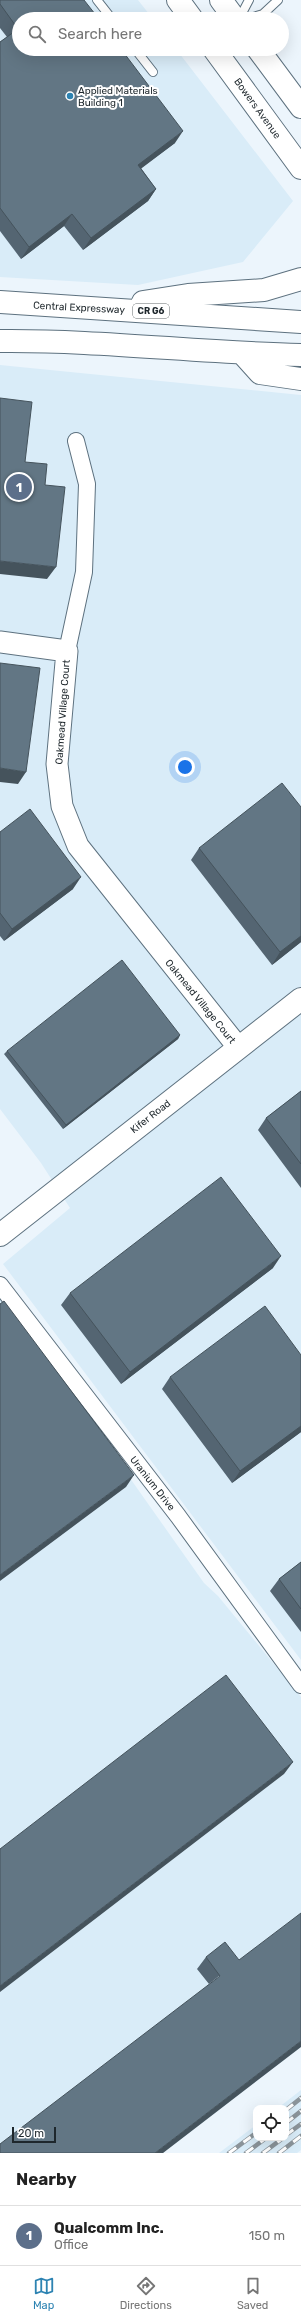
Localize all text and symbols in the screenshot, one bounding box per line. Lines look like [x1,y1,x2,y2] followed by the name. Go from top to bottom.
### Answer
[12,12,289,56] search box
[26,23,48,45] icon: search
[58,25,142,43] text: Search here
[231,76,283,142] street label: Bowers Avenue
[78,85,158,109] place label: Applied Materials Building 1
[65,91,75,101] marker: Applied Materials Building 1
[33,300,126,316] street label: Central Expressway
[133,304,169,318] road number: CR G6
[6,472,32,502] pin: 1
[53,659,73,765] street label: Oakmead Village Court
[175,757,195,777] your location
[163,957,238,1046] street label: Oakmead Village Court
[128,1097,173,1136] street label: Kifer Road
[127,1454,178,1514] street label: Uranium Drive
[253,2105,289,2141] map controls
[253,2105,289,2141] button: locate
[12,2125,56,2144] scale bar
[18,2127,44,2140] text: 20 m
[16,2169,77,2189] text: Nearby
[54,2219,164,2237] text: Qualcomm Inc.
[26,2228,32,2243] text: 1
[249,2228,285,2243] text: 150 m
[54,2237,88,2252] text: Office
[33,2275,55,2312] tab: Map
[120,2275,172,2312] tab: Directions
[237,2275,268,2312] tab: Saved

